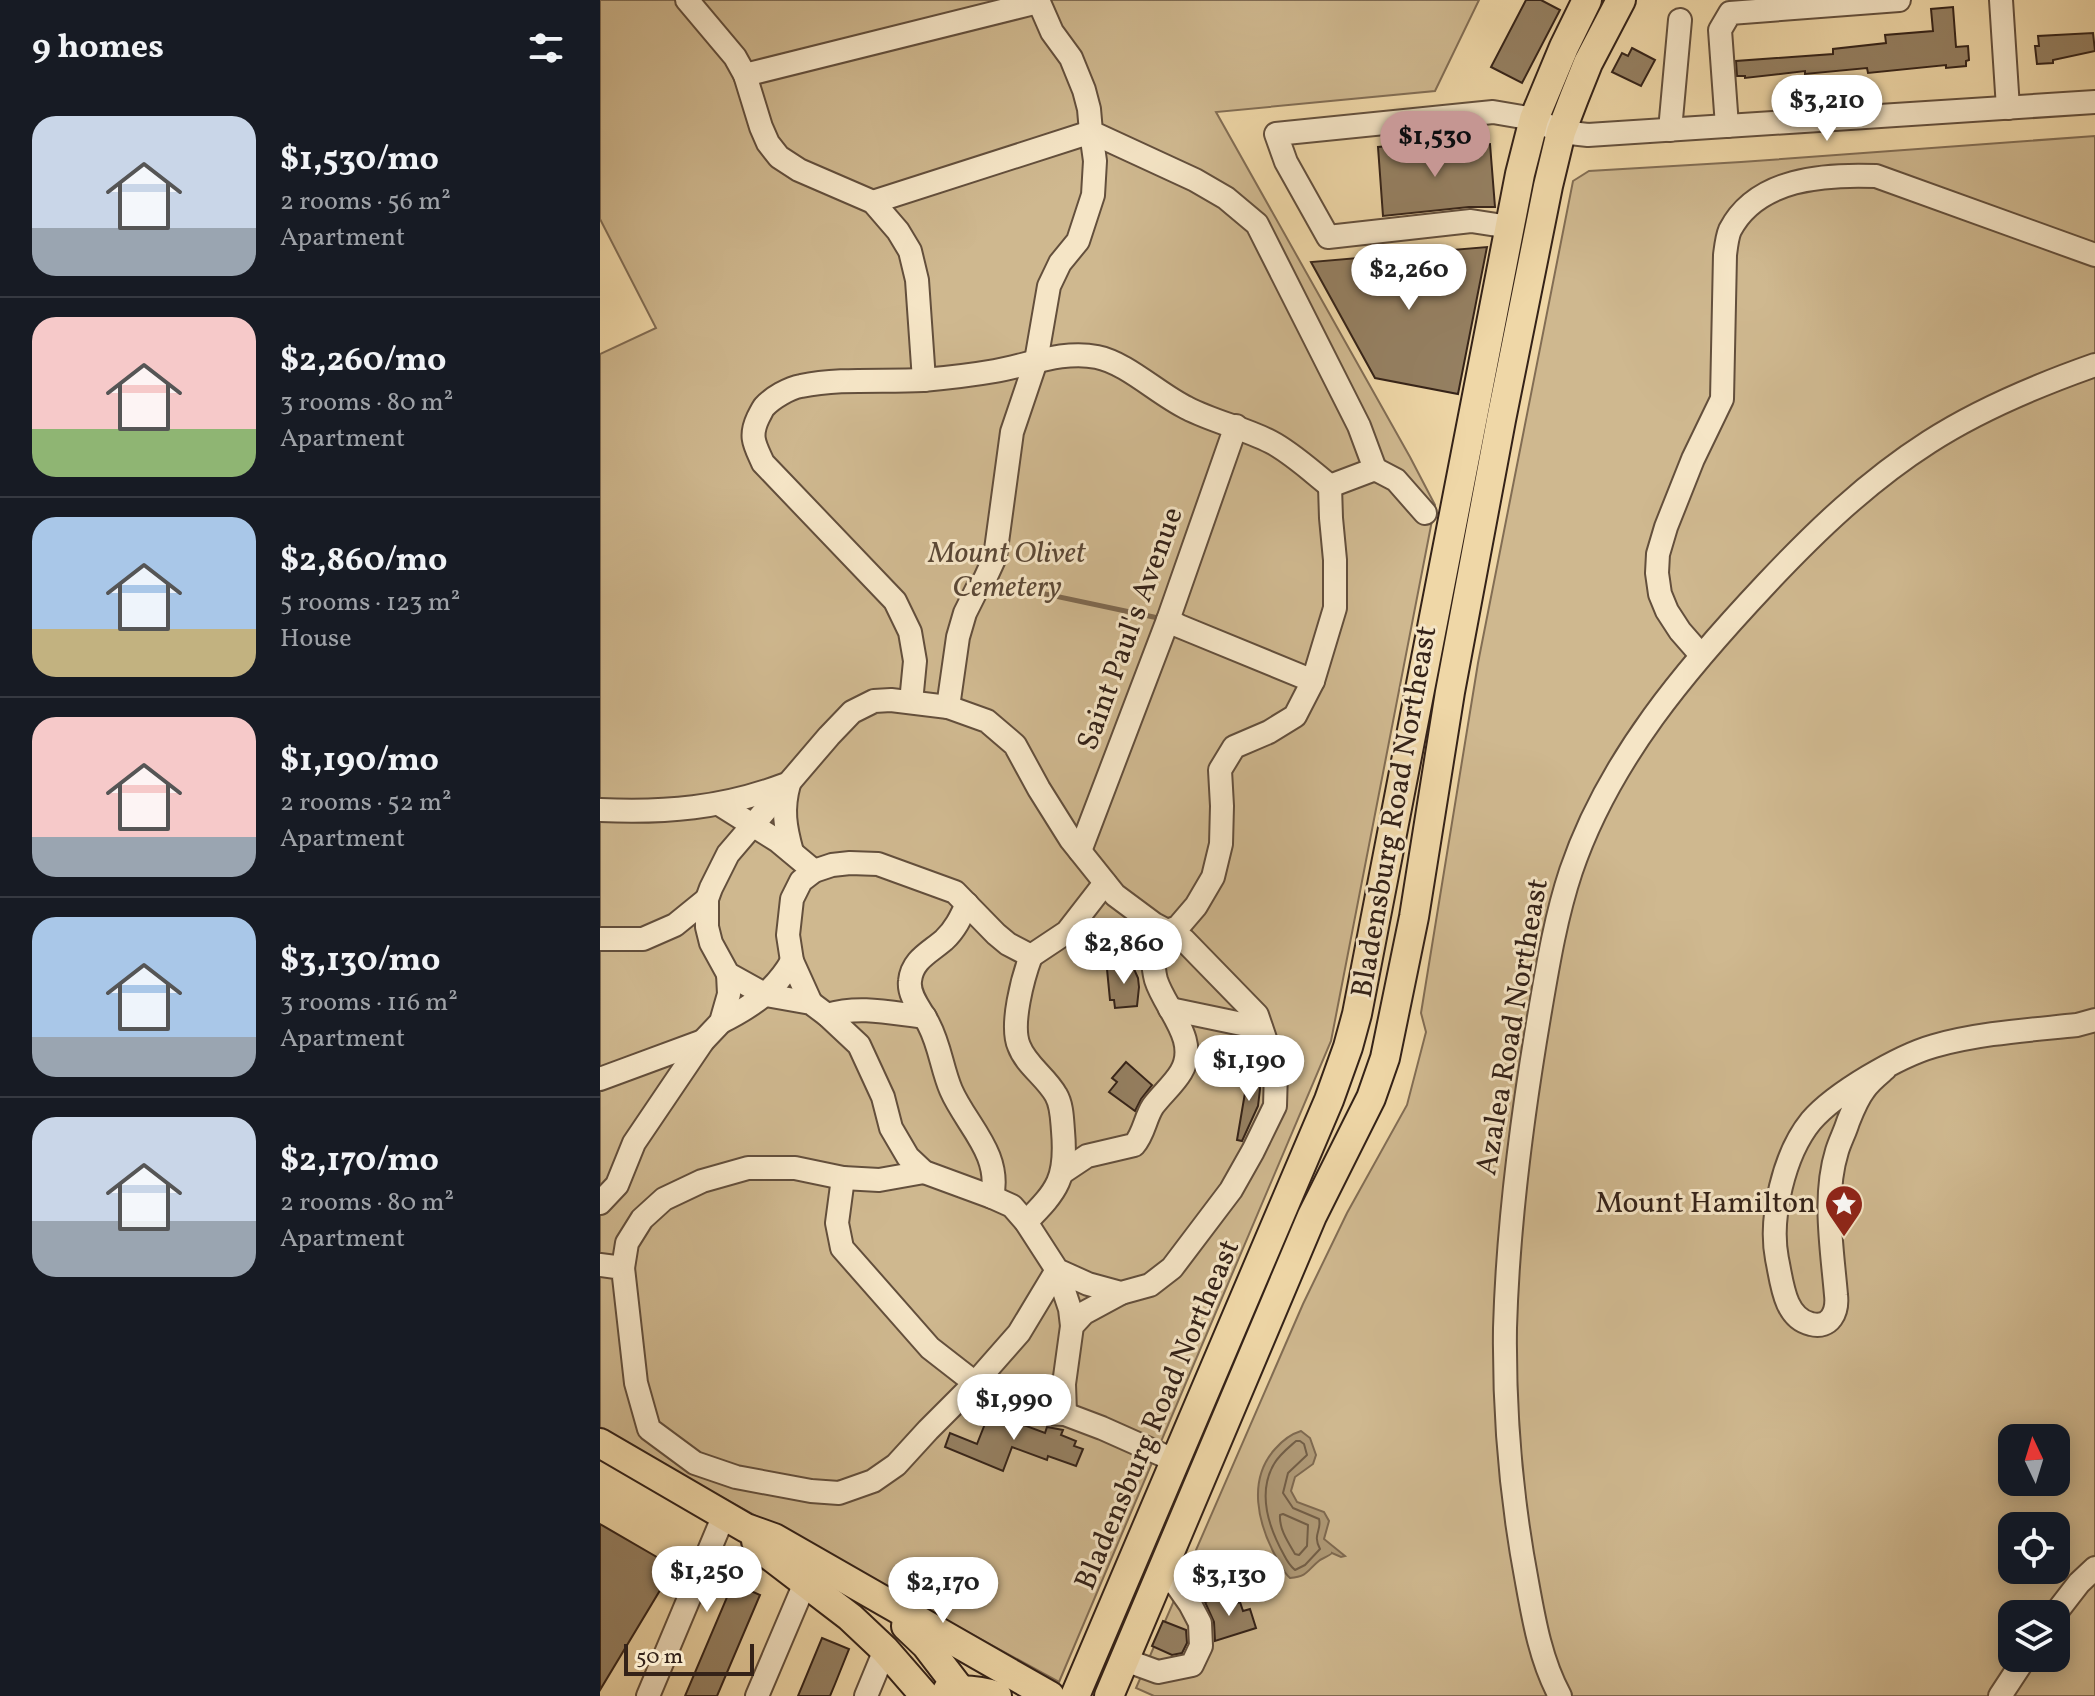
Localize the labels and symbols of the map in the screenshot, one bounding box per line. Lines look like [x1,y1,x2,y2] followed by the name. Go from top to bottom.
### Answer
[1762,75,1892,143] pin: $3,210
[1370,111,1500,179] pin: $1,530
[1344,244,1474,312] pin: $2,260
[1067,501,1195,757] street label: Saint Paul's Avenue
[928,533,1087,609] park label: Mount Olivet Cemetery
[1342,623,1448,1001] street label: Bladensburg Road Northeast
[1466,875,1560,1179] street label: Azalea Road Northeast
[1059,918,1189,986] pin: $2,860
[1184,1035,1314,1103] pin: $1,190
[1595,1183,1816,1225] place label: Mount Hamilton
[1823,1183,1865,1238] place icon: Mount Hamilton
[1065,1233,1251,1597] street label: Bladensburg Road Northeast
[949,1374,1079,1442] pin: $1,990
[1998,1424,2070,1496] north arrow
[642,1546,772,1614] pin: $1,250
[1164,1550,1294,1618] pin: $3,130
[878,1557,1008,1625] pin: $2,170
[624,1640,754,1676] scale bar

